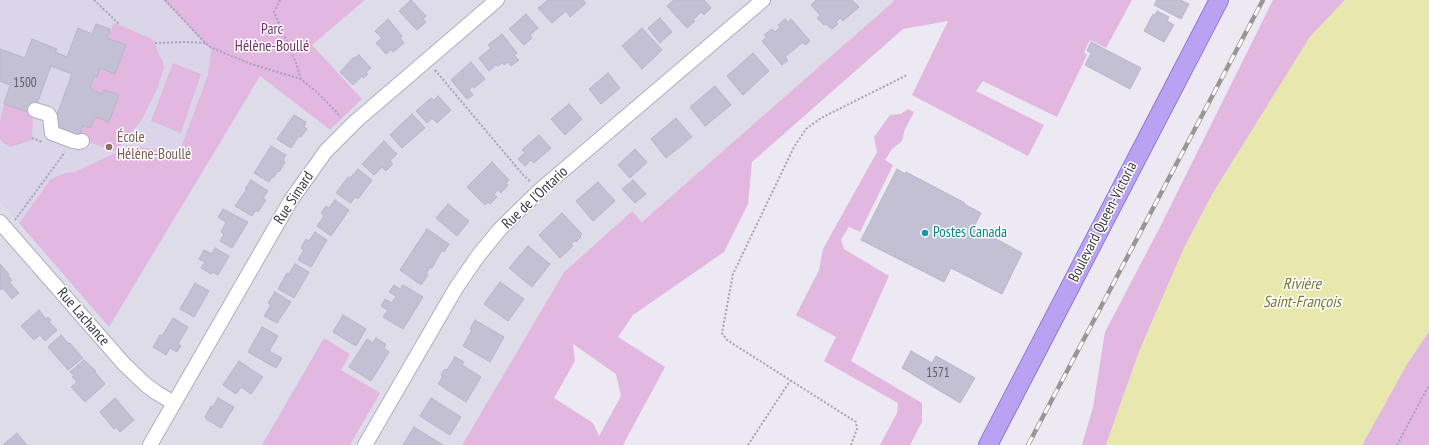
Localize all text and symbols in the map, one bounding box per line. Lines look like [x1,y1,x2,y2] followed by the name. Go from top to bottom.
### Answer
[235,21,309,56] park label: Parc Hélène-Boullé
[13,75,37,91] house number: 1500
[117,129,191,164] place label: École Hélène-Boullé
[104,142,114,152] marker: École Hélène-Boullé
[1065,159,1141,285] street label: Boulevard Queen-Victoria
[498,163,572,233] street label: Rue de l'Ontario
[270,168,318,228] street label: Rue Simard
[933,224,1007,242] place label: Postes Canada
[920,228,930,238] marker: Postes Canada
[1263,274,1341,312] water label: Rivière Saint-François
[53,284,113,350] street label: Rue Lachance
[926,365,950,381] house number: 1571

